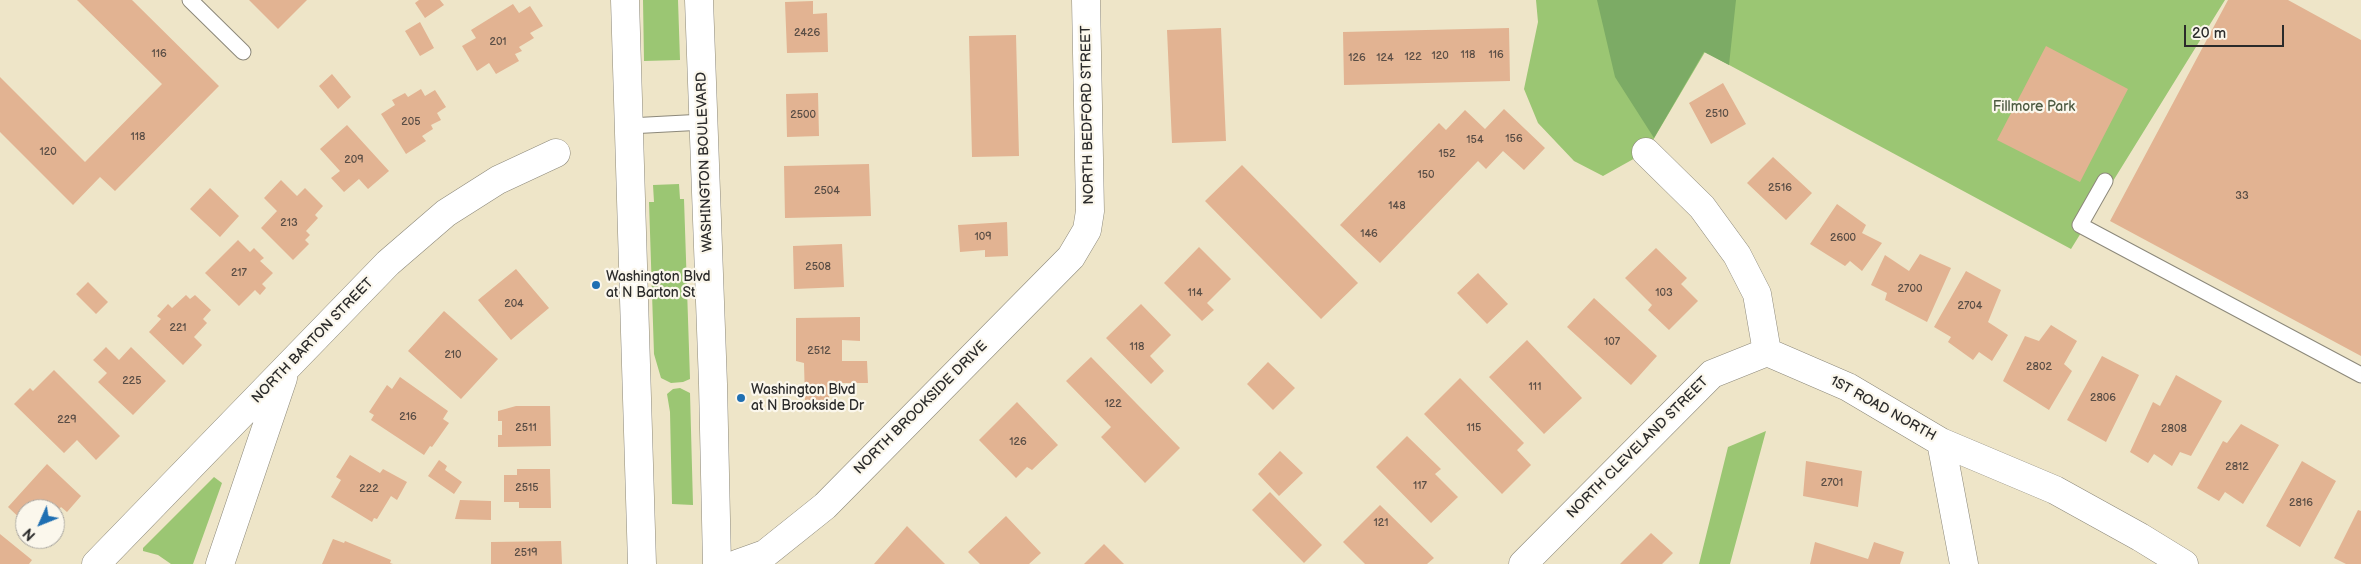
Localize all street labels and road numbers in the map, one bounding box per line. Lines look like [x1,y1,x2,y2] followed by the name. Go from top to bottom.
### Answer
[1078,25,1098,205] street label: NORTH BEDFORD STREET
[693,72,717,252] street label: WASHINGTON BOULEVARD
[249,275,377,407] street label: NORTH BARTON STREET
[851,338,991,478] street label: NORTH BROOKSIDE DRIVE
[1827,373,1939,445] street label: 1ST ROAD NORTH
[1564,374,1712,522] street label: NORTH CLEVELAND STREET

